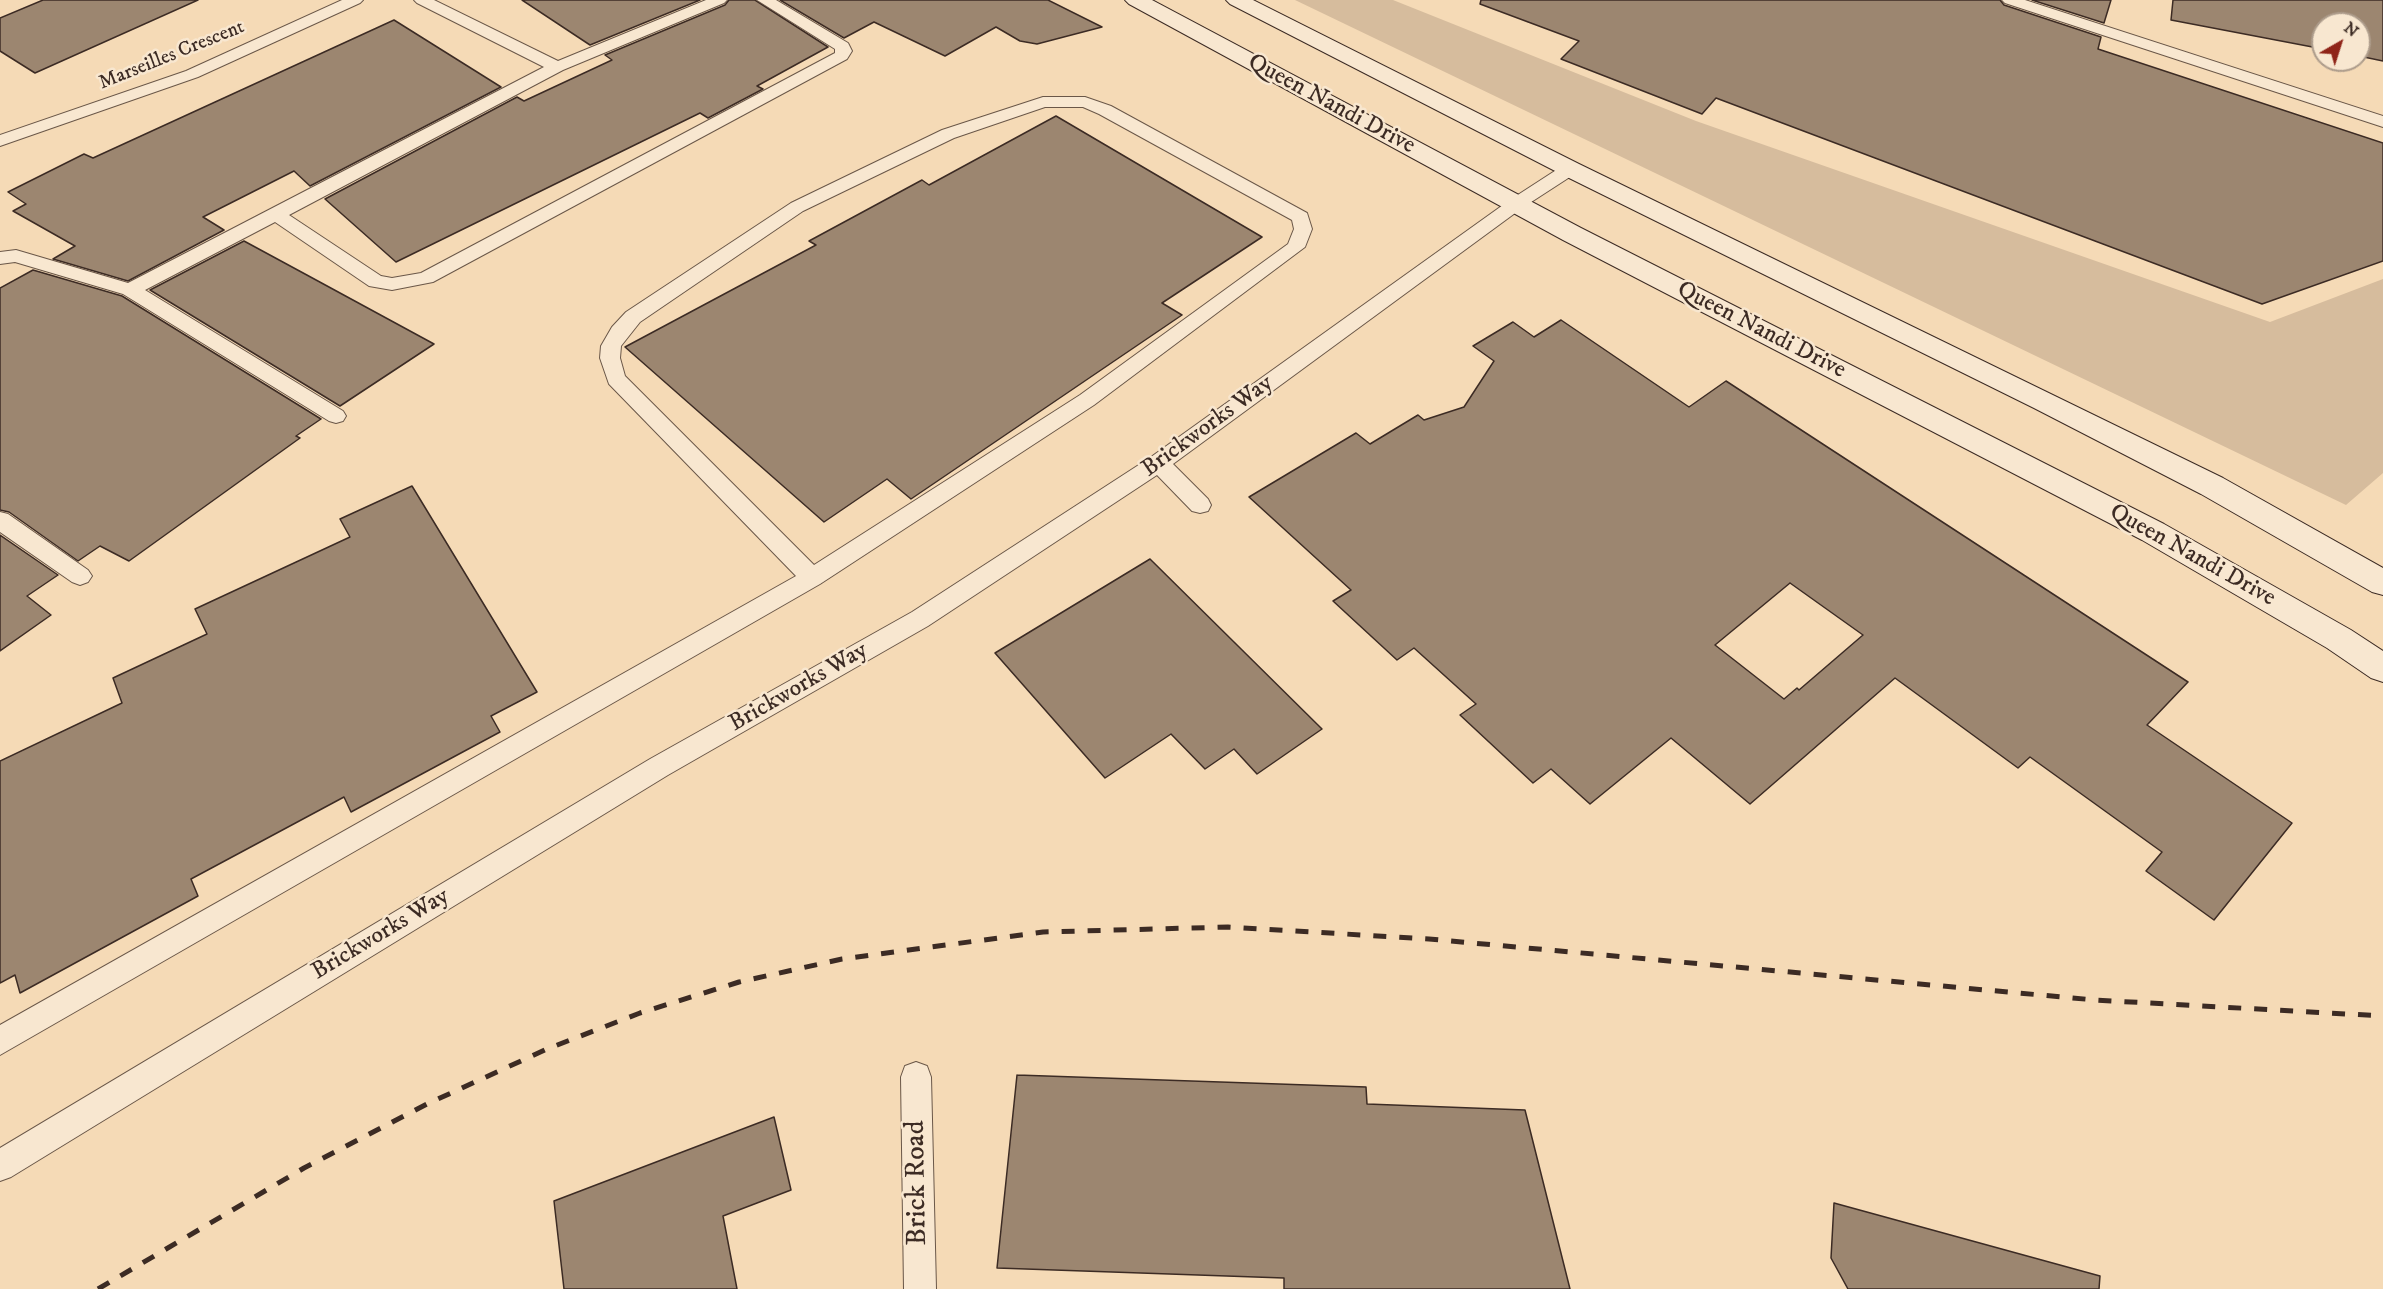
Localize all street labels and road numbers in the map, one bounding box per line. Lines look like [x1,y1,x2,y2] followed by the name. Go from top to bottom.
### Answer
[96,16,248,96] street label: Marseilles Crescent
[1242,49,1420,161] street label: Queen Nandi Drive
[1672,276,1850,386] street label: Queen Nandi Drive
[1137,370,1279,484] street label: Brickworks Way
[2104,498,2280,614] street label: Queen Nandi Drive
[725,637,873,739] street label: Brickworks Way
[307,883,455,987] street label: Brickworks Way
[900,1120,936,1246] street label: Brick Road

